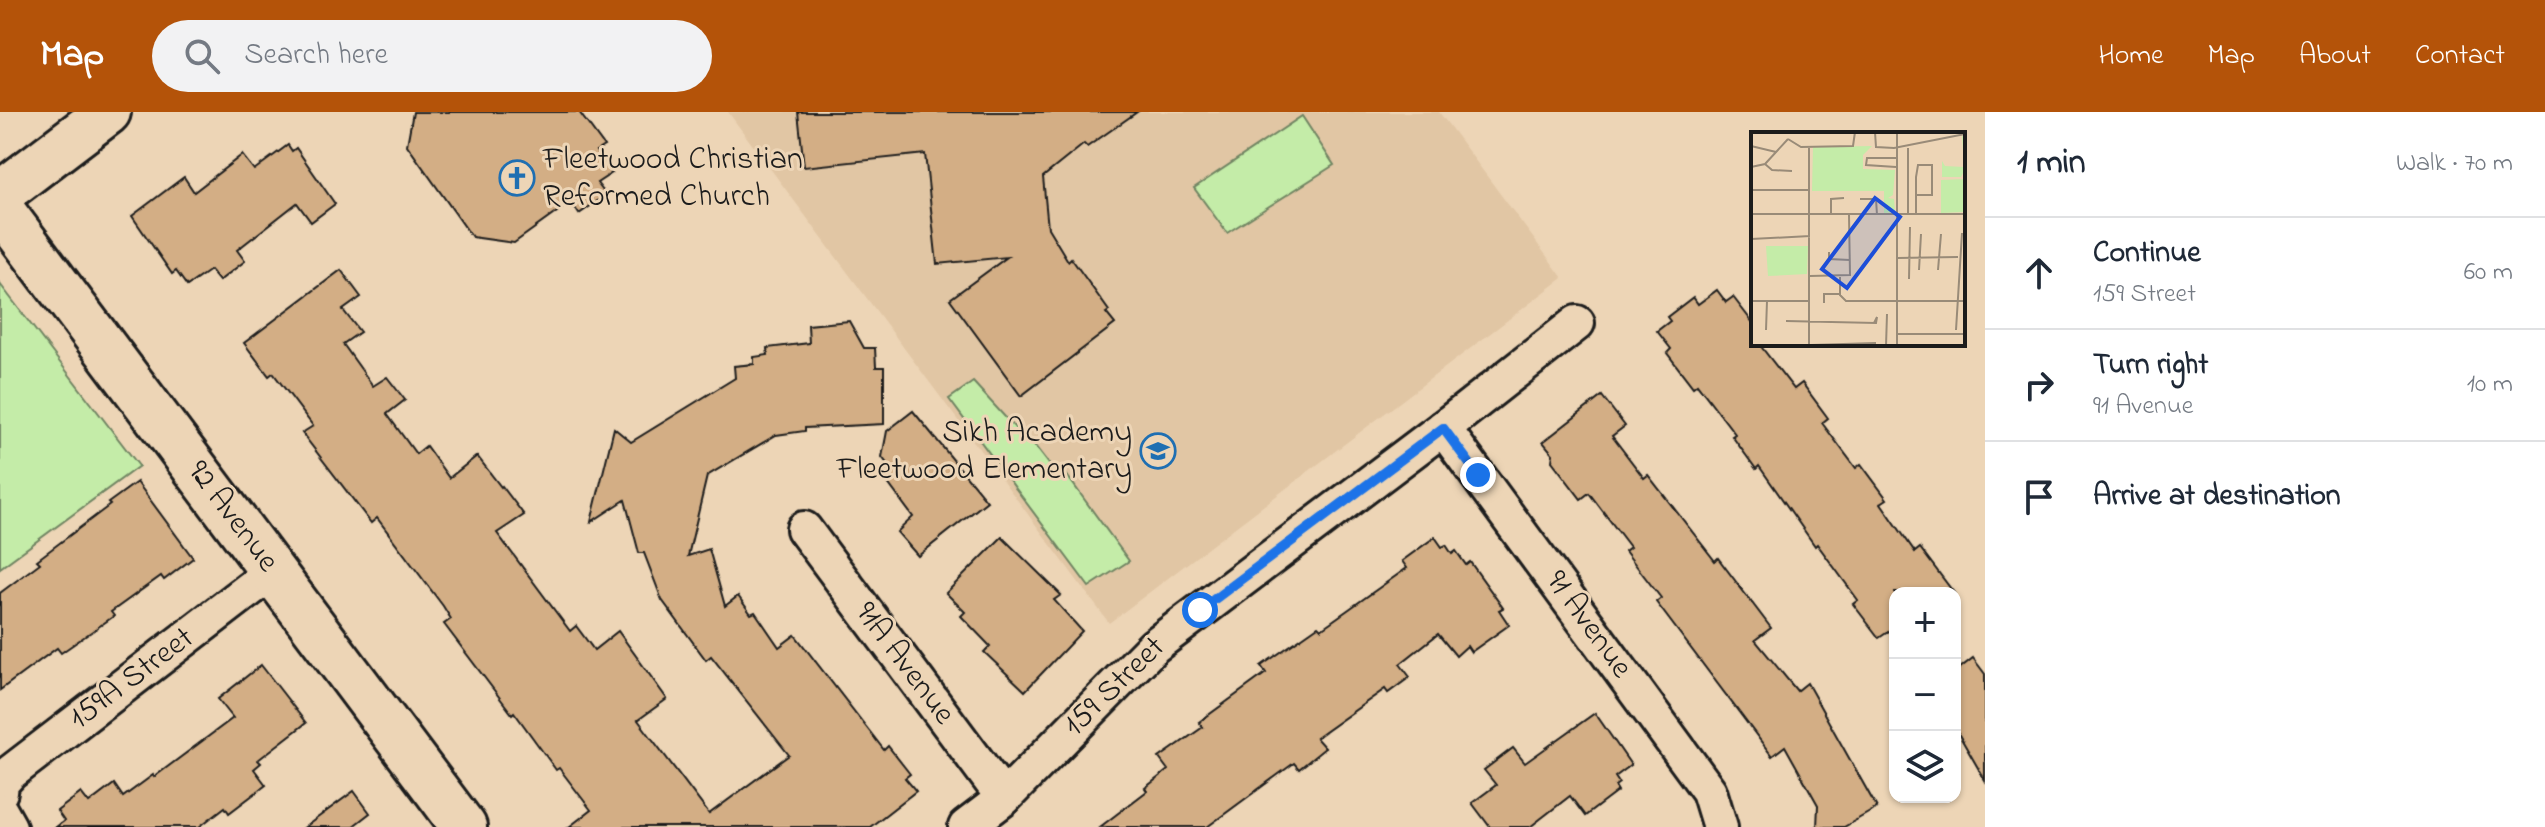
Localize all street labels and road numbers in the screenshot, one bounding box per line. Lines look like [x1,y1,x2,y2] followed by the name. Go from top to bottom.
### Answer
[174,451,290,583] street label: 92 Avenue
[1533,561,1644,689] street label: 91 Avenue
[842,593,966,736] street label: 91A Avenue
[59,616,205,742] street label: 159A Street
[1053,626,1177,748] street label: 159 Street

